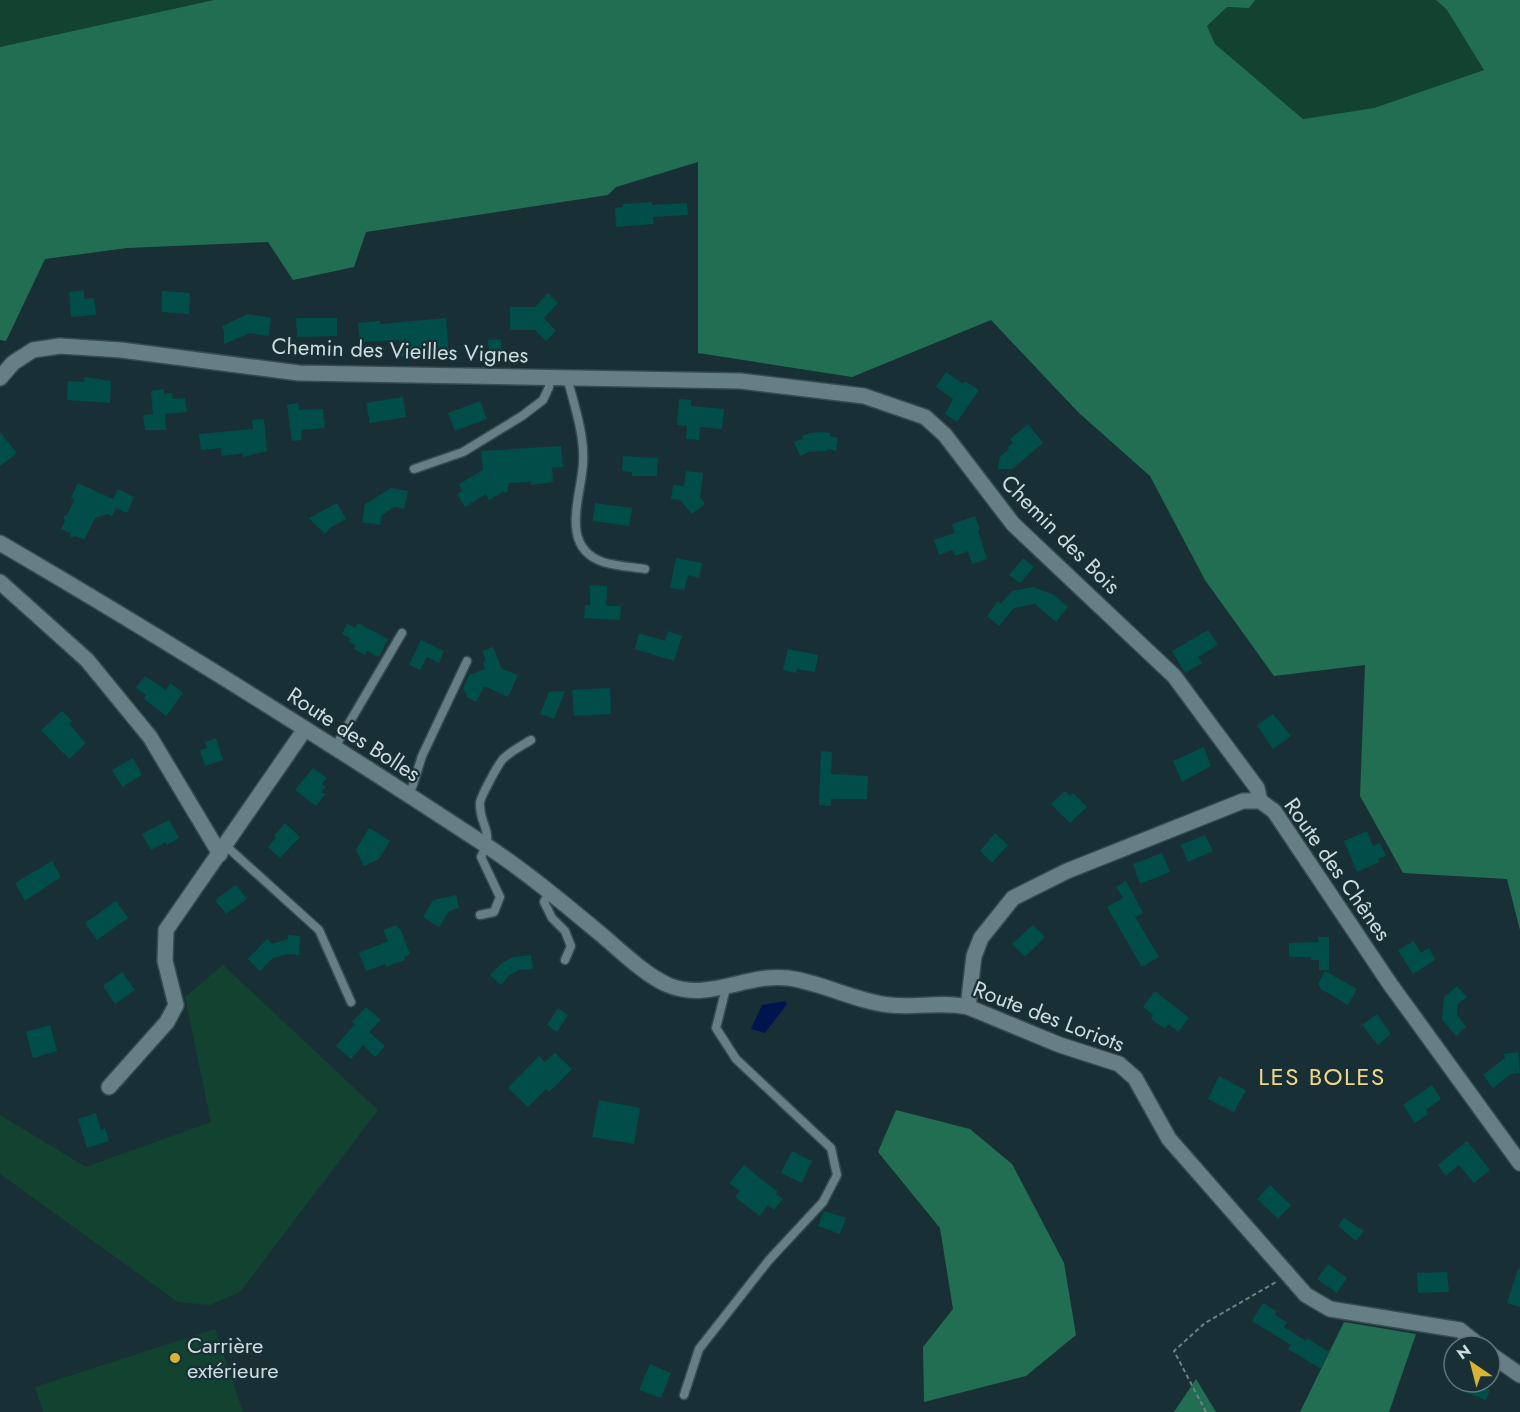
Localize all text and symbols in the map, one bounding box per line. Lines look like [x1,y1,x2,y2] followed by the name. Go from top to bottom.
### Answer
[271,330,529,370] street label: Chemin des Vieilles Vignes
[994,467,1128,601] street label: Chemin des Bois
[281,679,427,789] street label: Route des Bolles
[1277,791,1399,947] street label: Route des Chênes
[969,972,1129,1060] street label: Route des Loriots
[1258,1059,1386,1094] district label: LES BOLES
[187,1329,279,1386] place label: Carrière extérieure
[1442,1334,1502,1394] north arrow
[1452,1339,1475,1365] text: N
[168,1351,182,1365] marker: Carrière extérieure

